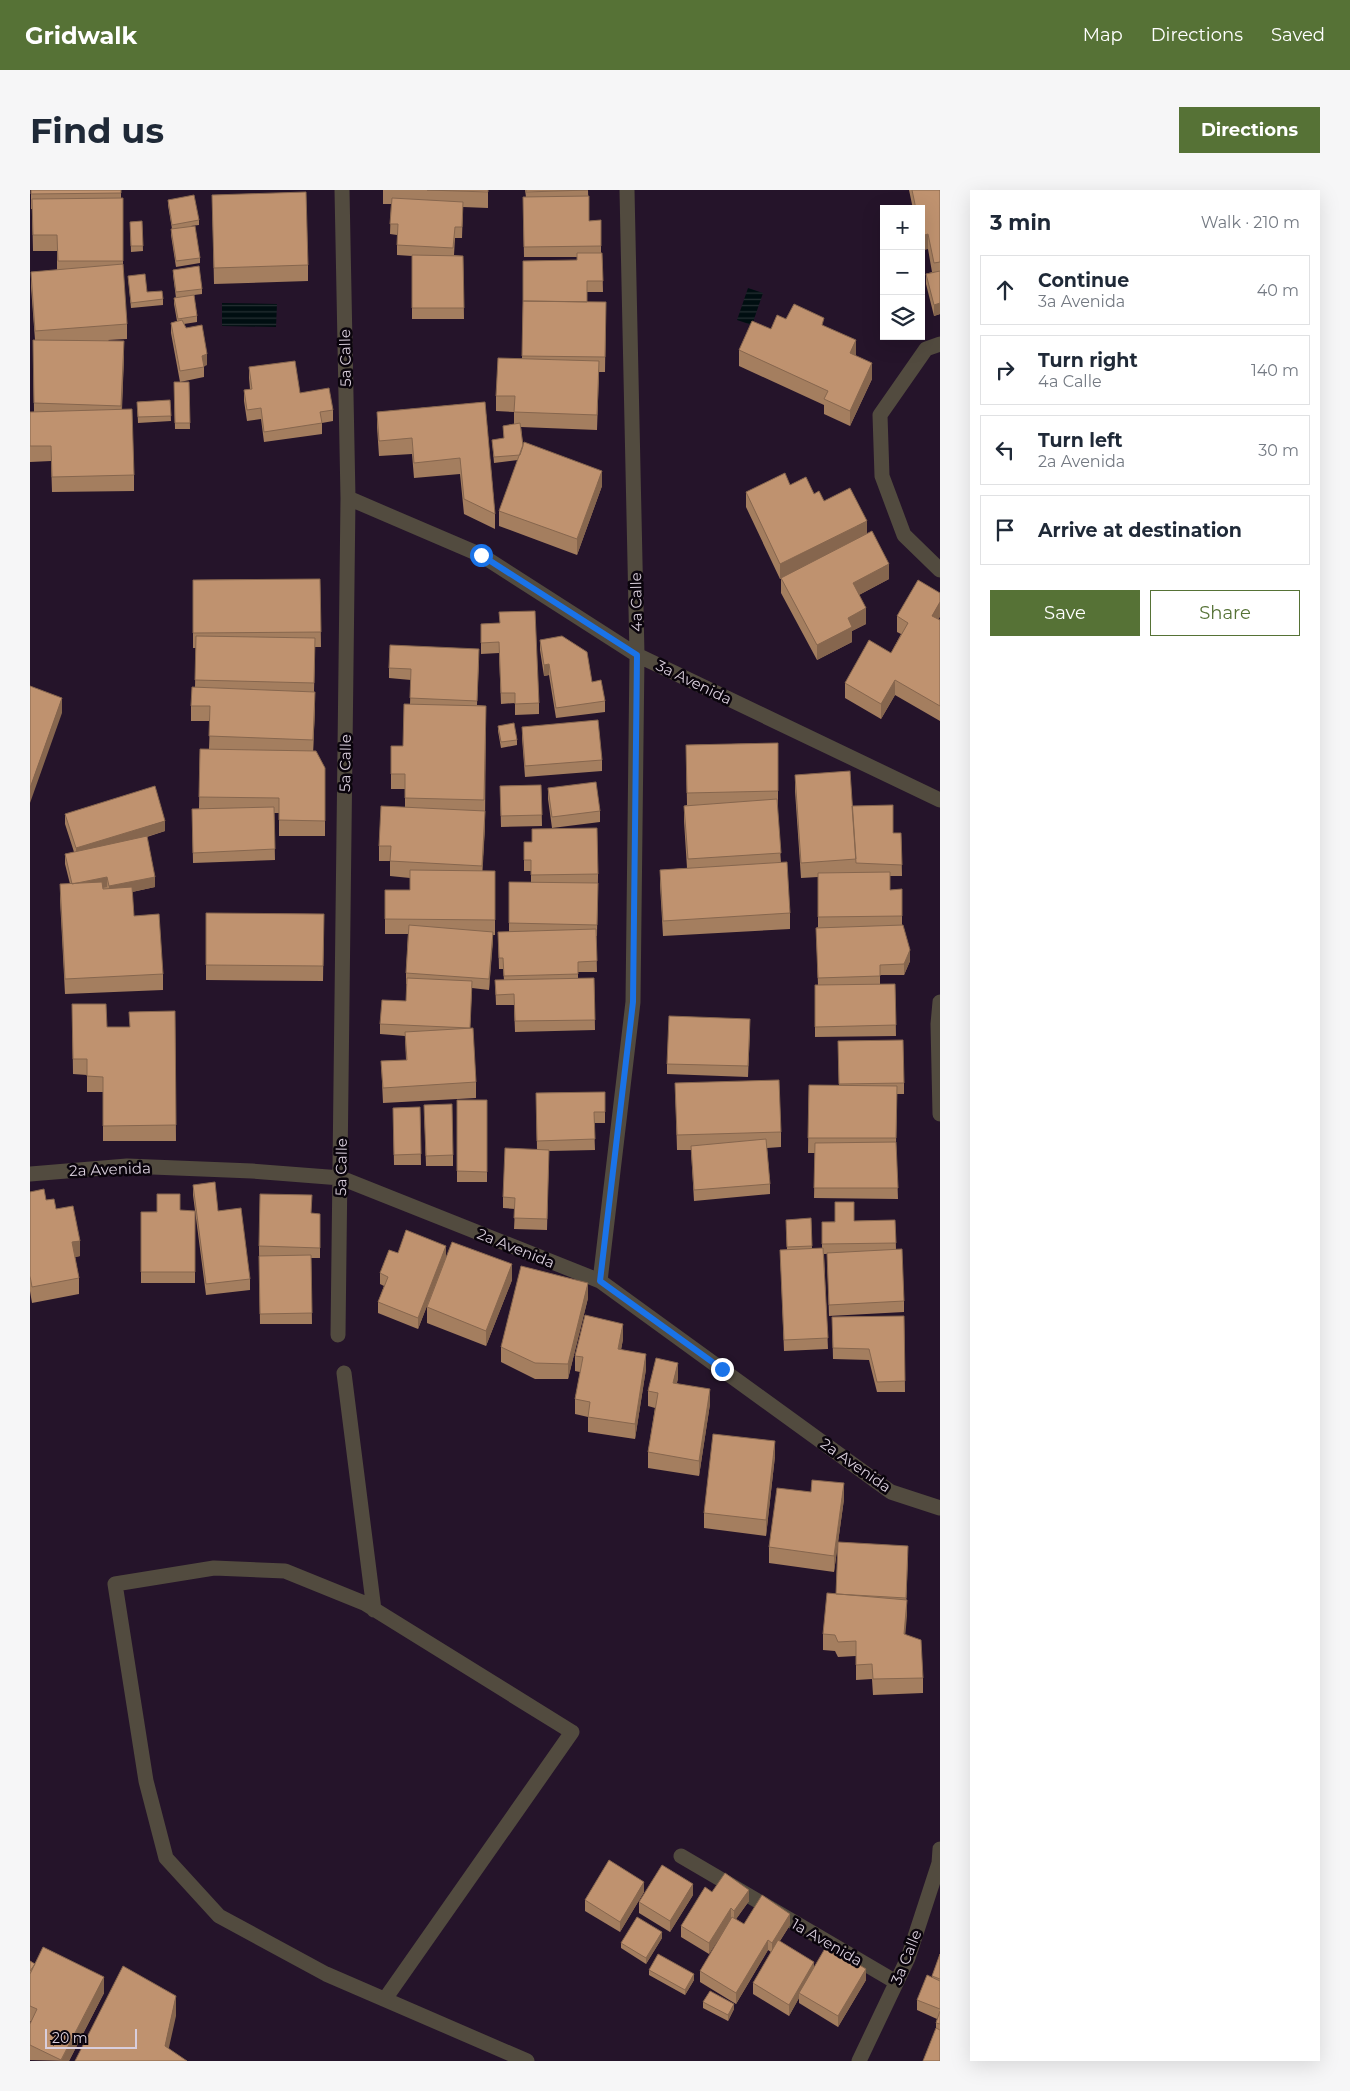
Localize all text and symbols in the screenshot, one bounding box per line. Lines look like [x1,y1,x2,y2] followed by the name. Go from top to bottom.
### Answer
[25,21,137,50] text: Gridwalk
[1083,24,1123,46] text: Map
[1151,24,1243,46] text: Directions
[1271,24,1325,46] text: Saved
[1179,107,1320,153] button: Directions
[30,109,164,152] text: Find us
[880,205,925,340] map controls
[880,205,925,250] button: +
[990,210,1051,235] text: 3 min
[1201,213,1300,232] text: Walk · 210 m
[880,250,925,295] button: −
[1038,269,1129,292] text: Continue
[991,276,1019,304] icon: ahead
[1257,281,1299,300] text: 40 m
[1038,292,1125,311] text: 3a Avenida
[880,295,925,340] button: layers
[335,329,355,387] street label: 5a Calle
[1038,349,1138,372] text: Turn right
[991,356,1019,384] icon: right
[1251,361,1299,380] text: 140 m
[1038,372,1102,391] text: 4a Calle
[1038,429,1123,452] text: Turn left
[991,436,1019,464] icon: left
[1258,441,1299,460] text: 30 m
[1038,452,1125,471] text: 2a Avenida
[991,516,1019,544] icon: arrive
[1038,519,1242,542] text: Arrive at destination
[470,544,493,567] route start
[626,572,646,632] street label: 4a Calle
[990,590,1140,636] button: Save
[1150,590,1300,636] button: Share
[653,656,735,708] street label: 3a Avenida
[335,734,355,792] street label: 5a Calle
[331,1138,351,1196] street label: 5a Calle
[69,1158,151,1180] street label: 2a Avenida
[475,1224,557,1272] street label: 2a Avenida
[711,1358,734,1381] route end
[817,1434,895,1496] street label: 2a Avenida
[788,1914,866,1970] street label: 1a Avenida
[886,1927,926,1987] street label: 3a Calle
[45,2026,138,2049] scale bar
[52,2029,88,2047] text: 20 m

